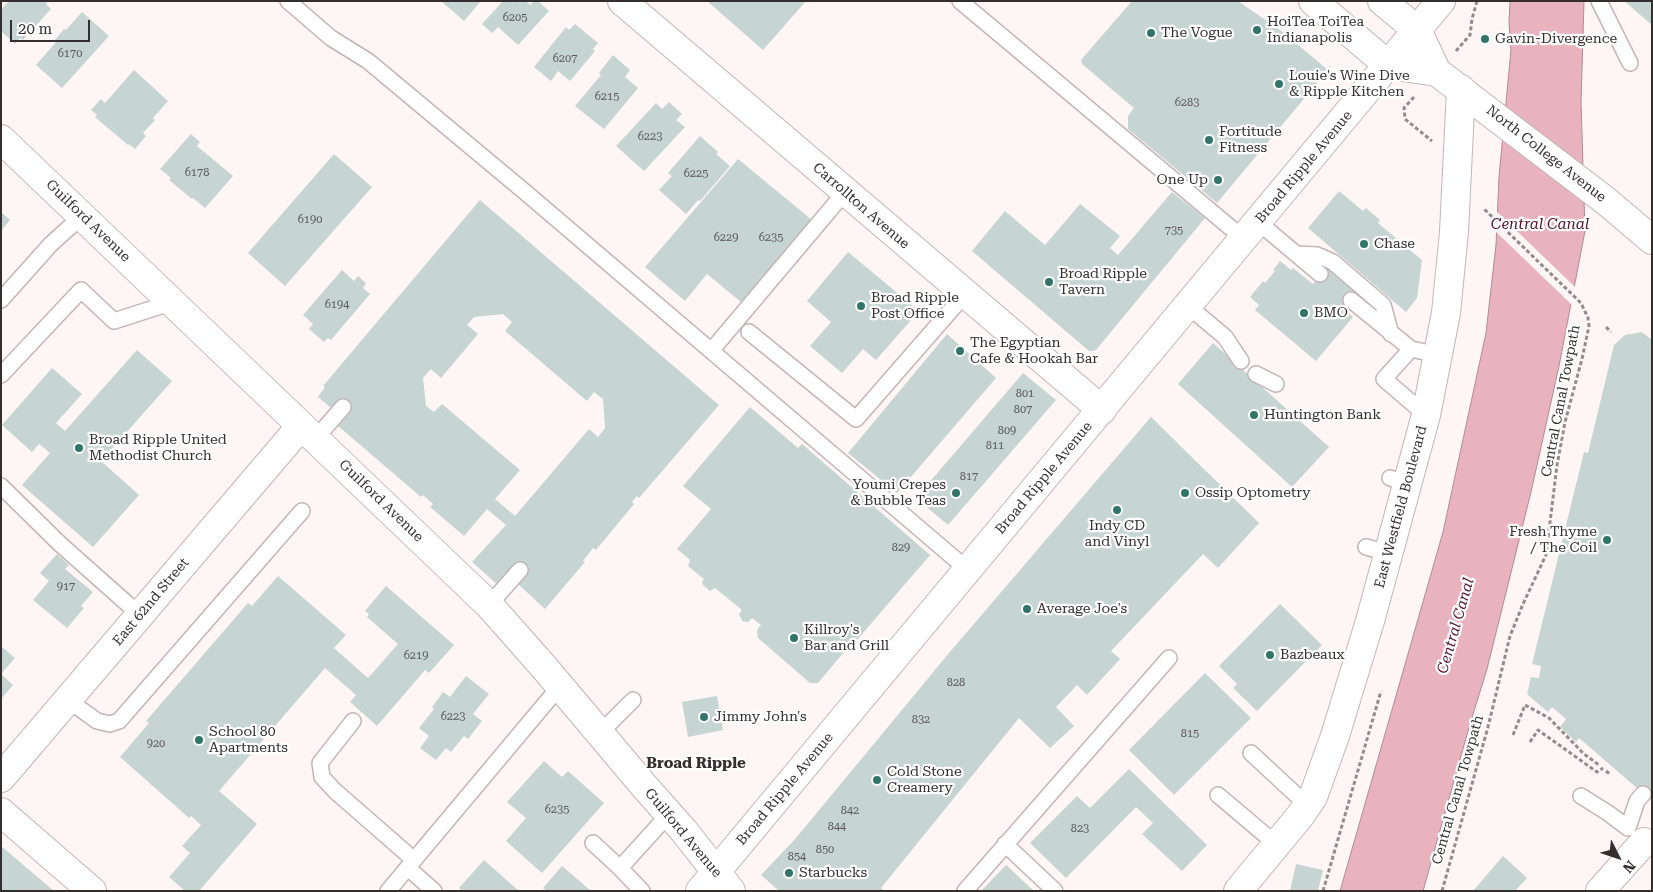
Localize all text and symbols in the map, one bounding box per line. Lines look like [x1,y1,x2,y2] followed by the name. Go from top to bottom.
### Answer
[12,10,92,42] scale bar
[503,11,527,25] house number: 6205
[1267,14,1364,46] place label: HoiTea ToiTea Indianapolis
[18,20,52,38] text: 20 m
[1251,24,1263,36] marker: HoiTea ToiTea Indianapolis
[1161,25,1233,41] place label: The Vogue
[1145,27,1157,39] marker: The Vogue
[1495,31,1617,47] place label: Gavin-Divergence
[1479,33,1491,45] marker: Gavin-Divergence
[58,47,82,61] house number: 6170
[553,52,577,66] house number: 6207
[1289,68,1410,100] place label: Louie's Wine Dive & Ripple Kitchen
[1273,78,1285,90] marker: Louie's Wine Dive & Ripple Kitchen
[595,90,619,104] house number: 6215
[1175,96,1199,110] house number: 6283
[1483,102,1609,206] street label: North College Avenue
[1252,107,1356,227] street label: Broad Ripple Avenue
[1219,124,1282,156] place label: Fortitude Fitness
[638,130,662,144] house number: 6223
[1203,134,1215,146] marker: Fortitude Fitness
[809,159,913,253] street label: Carrollton Avenue
[185,166,209,180] house number: 6178
[684,167,708,181] house number: 6225
[1157,172,1208,188] place label: One Up
[1212,174,1224,186] marker: One Up
[42,176,134,266] street label: Guilford Avenue
[298,213,322,227] house number: 6190
[1491,216,1589,234] water label: Central Canal
[1165,224,1183,238] house number: 735
[714,231,738,245] house number: 6229
[759,231,783,245] house number: 6235
[1374,236,1415,252] place label: Chase
[1358,238,1370,250] marker: Chase
[1059,266,1147,298] place label: Broad Ripple Tavern
[1043,276,1055,288] marker: Broad Ripple Tavern
[871,290,959,322] place label: Broad Ripple Post Office
[325,298,349,312] house number: 6194
[855,300,867,312] marker: Broad Ripple Post Office
[1314,305,1348,321] place label: BMO
[1298,307,1310,319] marker: BMO
[1538,324,1584,478] street label: Central Canal Towpath
[970,335,1098,368] place label: The Egyptian Cafe & Hookah Bar
[954,345,966,357] marker: The Egyptian Cafe & Hookah Bar
[1016,387,1034,401] house number: 801
[1014,403,1032,417] house number: 807
[1264,407,1381,423] place label: Huntington Bank
[1248,409,1260,421] marker: Huntington Bank
[992,418,1096,538] street label: Broad Ripple Avenue
[998,424,1016,438] house number: 809
[1371,424,1431,590] street label: East Westfield Boulevard
[89,432,227,464] place label: Broad Ripple United Methodist Church
[986,439,1004,453] house number: 811
[73,442,85,454] marker: Broad Ripple United Methodist Church
[335,456,427,546] street label: Guilford Avenue
[960,470,978,484] house number: 817
[850,477,946,510] place label: Youmi Crepes & Bubble Teas
[1195,485,1310,501] place label: Ossip Optometry
[950,487,962,499] marker: Youmi Crepes & Bubble Teas
[1179,487,1191,499] marker: Ossip Optometry
[1111,504,1123,516] marker: Indy CD and Vinyl
[1085,518,1149,550] place label: Indy CD and Vinyl
[1509,524,1597,556] place label: Fresh Thyme / The Coil
[1601,534,1613,546] marker: Fresh Thyme / The Coil
[892,541,910,555] house number: 829
[109,555,193,649] street label: East 62nd Street
[1434,576,1478,676] water label: Central Canal
[57,580,75,594] house number: 917
[1037,601,1127,617] place label: Average Joe's
[1021,603,1033,615] marker: Average Joe's
[804,622,889,654] place label: Killroy's Bar and Grill
[788,632,800,644] marker: Killroy's Bar and Grill
[1280,647,1345,663] place label: Bazbeaux
[404,649,428,663] house number: 6219
[1264,649,1276,661] marker: Bazbeaux
[947,676,965,690] house number: 828
[714,709,807,725] place label: Jimmy John's
[441,710,465,724] house number: 6223
[698,711,710,723] marker: Jimmy John's
[912,713,930,727] house number: 832
[1429,713,1487,867] street label: Central Canal Towpath
[209,724,288,756] place label: School 80 Apartments
[1181,727,1199,741] house number: 815
[733,729,837,849] street label: Broad Ripple Avenue
[193,734,205,746] marker: School 80 Apartments
[147,737,165,751] house number: 920
[646,755,746,773] district label: Broad Ripple
[887,764,962,796] place label: Cold Stone Creamery
[871,774,883,786] marker: Cold Stone Creamery
[641,785,725,881] street label: Guilford Avenue
[545,803,569,817] house number: 6235
[841,804,859,818] house number: 842
[828,820,846,834] house number: 844
[1071,822,1089,836] house number: 823
[1593,832,1643,882] north arrow
[816,843,834,857] house number: 850
[788,850,806,864] house number: 854
[1620,858,1639,876] text: N
[799,865,867,881] place label: Starbucks
[783,867,795,879] marker: Starbucks

